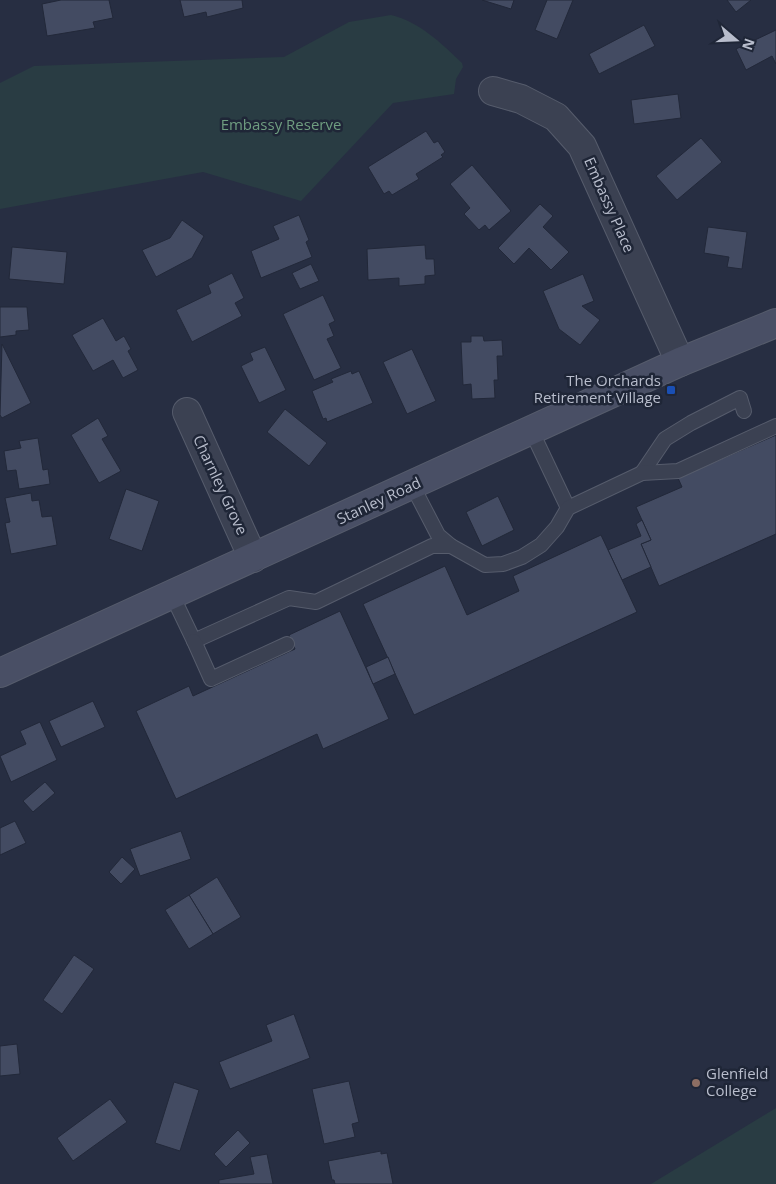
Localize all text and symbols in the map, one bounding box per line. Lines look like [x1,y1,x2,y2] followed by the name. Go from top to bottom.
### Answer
[711,15,761,65] north arrow
[738,36,760,53] text: N
[221,114,341,134] park label: Embassy Reserve
[580,154,640,255] street label: Embassy Place
[534,370,661,407] place label: The Orchards Retirement Village
[665,384,677,396] marker: The Orchards Retirement Village
[189,431,253,538] street label: Charnley Grove
[333,472,424,528] street label: Stanley Road
[706,1063,769,1100] place label: Glenfield College
[690,1077,702,1089] marker: Glenfield College

